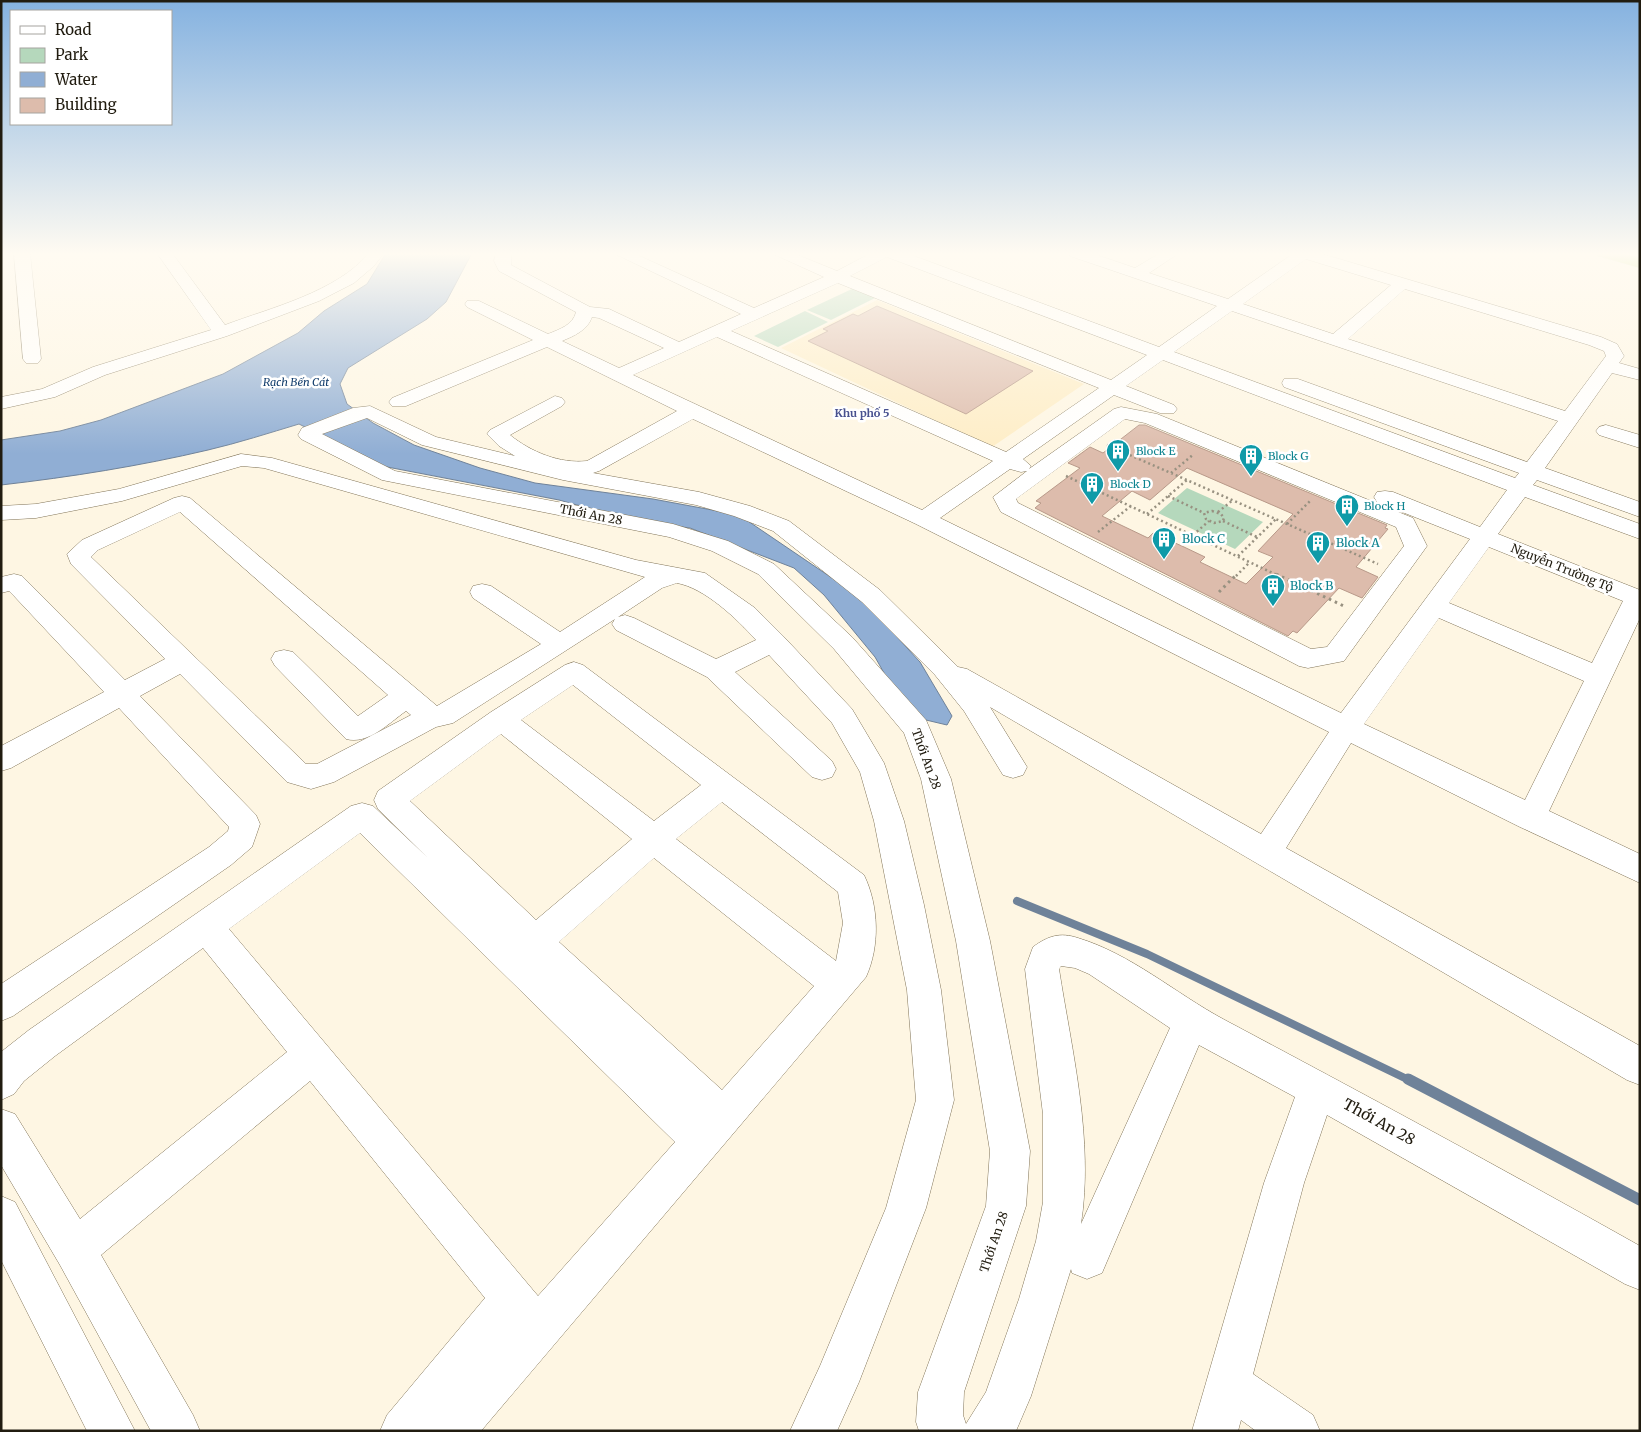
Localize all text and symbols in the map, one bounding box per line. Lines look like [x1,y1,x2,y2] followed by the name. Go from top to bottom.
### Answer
[10,10,172,125] legend
[55,20,91,39] text: Road
[55,45,89,64] text: Park
[54,70,98,89] text: Water
[55,95,117,114] text: Building
[263,375,329,389] water label: Rạch Bến Cát
[835,406,889,420] district label: Khu phố 5
[1105,438,1131,472] building icon: Block E
[1238,443,1264,477] building icon: Block G
[1136,444,1175,458] place label: Block E
[1268,449,1308,463] place label: Block G
[1079,471,1105,505] building icon: Block D
[1110,477,1151,491] place label: Block D
[1334,493,1360,527] building icon: Block H
[1364,499,1405,513] place label: Block H
[558,501,624,528] street label: Thới An 28
[1151,526,1177,560] building icon: Block C
[1305,530,1331,564] building icon: Block A
[1182,531,1225,546] place label: Block C
[1336,535,1380,550] place label: Block A
[1509,540,1616,595] street label: Nguyễn Trường Tộ
[1260,573,1286,607] building icon: Block B
[1290,578,1333,593] place label: Block B
[909,726,944,791] street label: Thới An 28
[1340,1094,1419,1149] street label: Thới An 28
[976,1209,1011,1274] street label: Thới An 28

